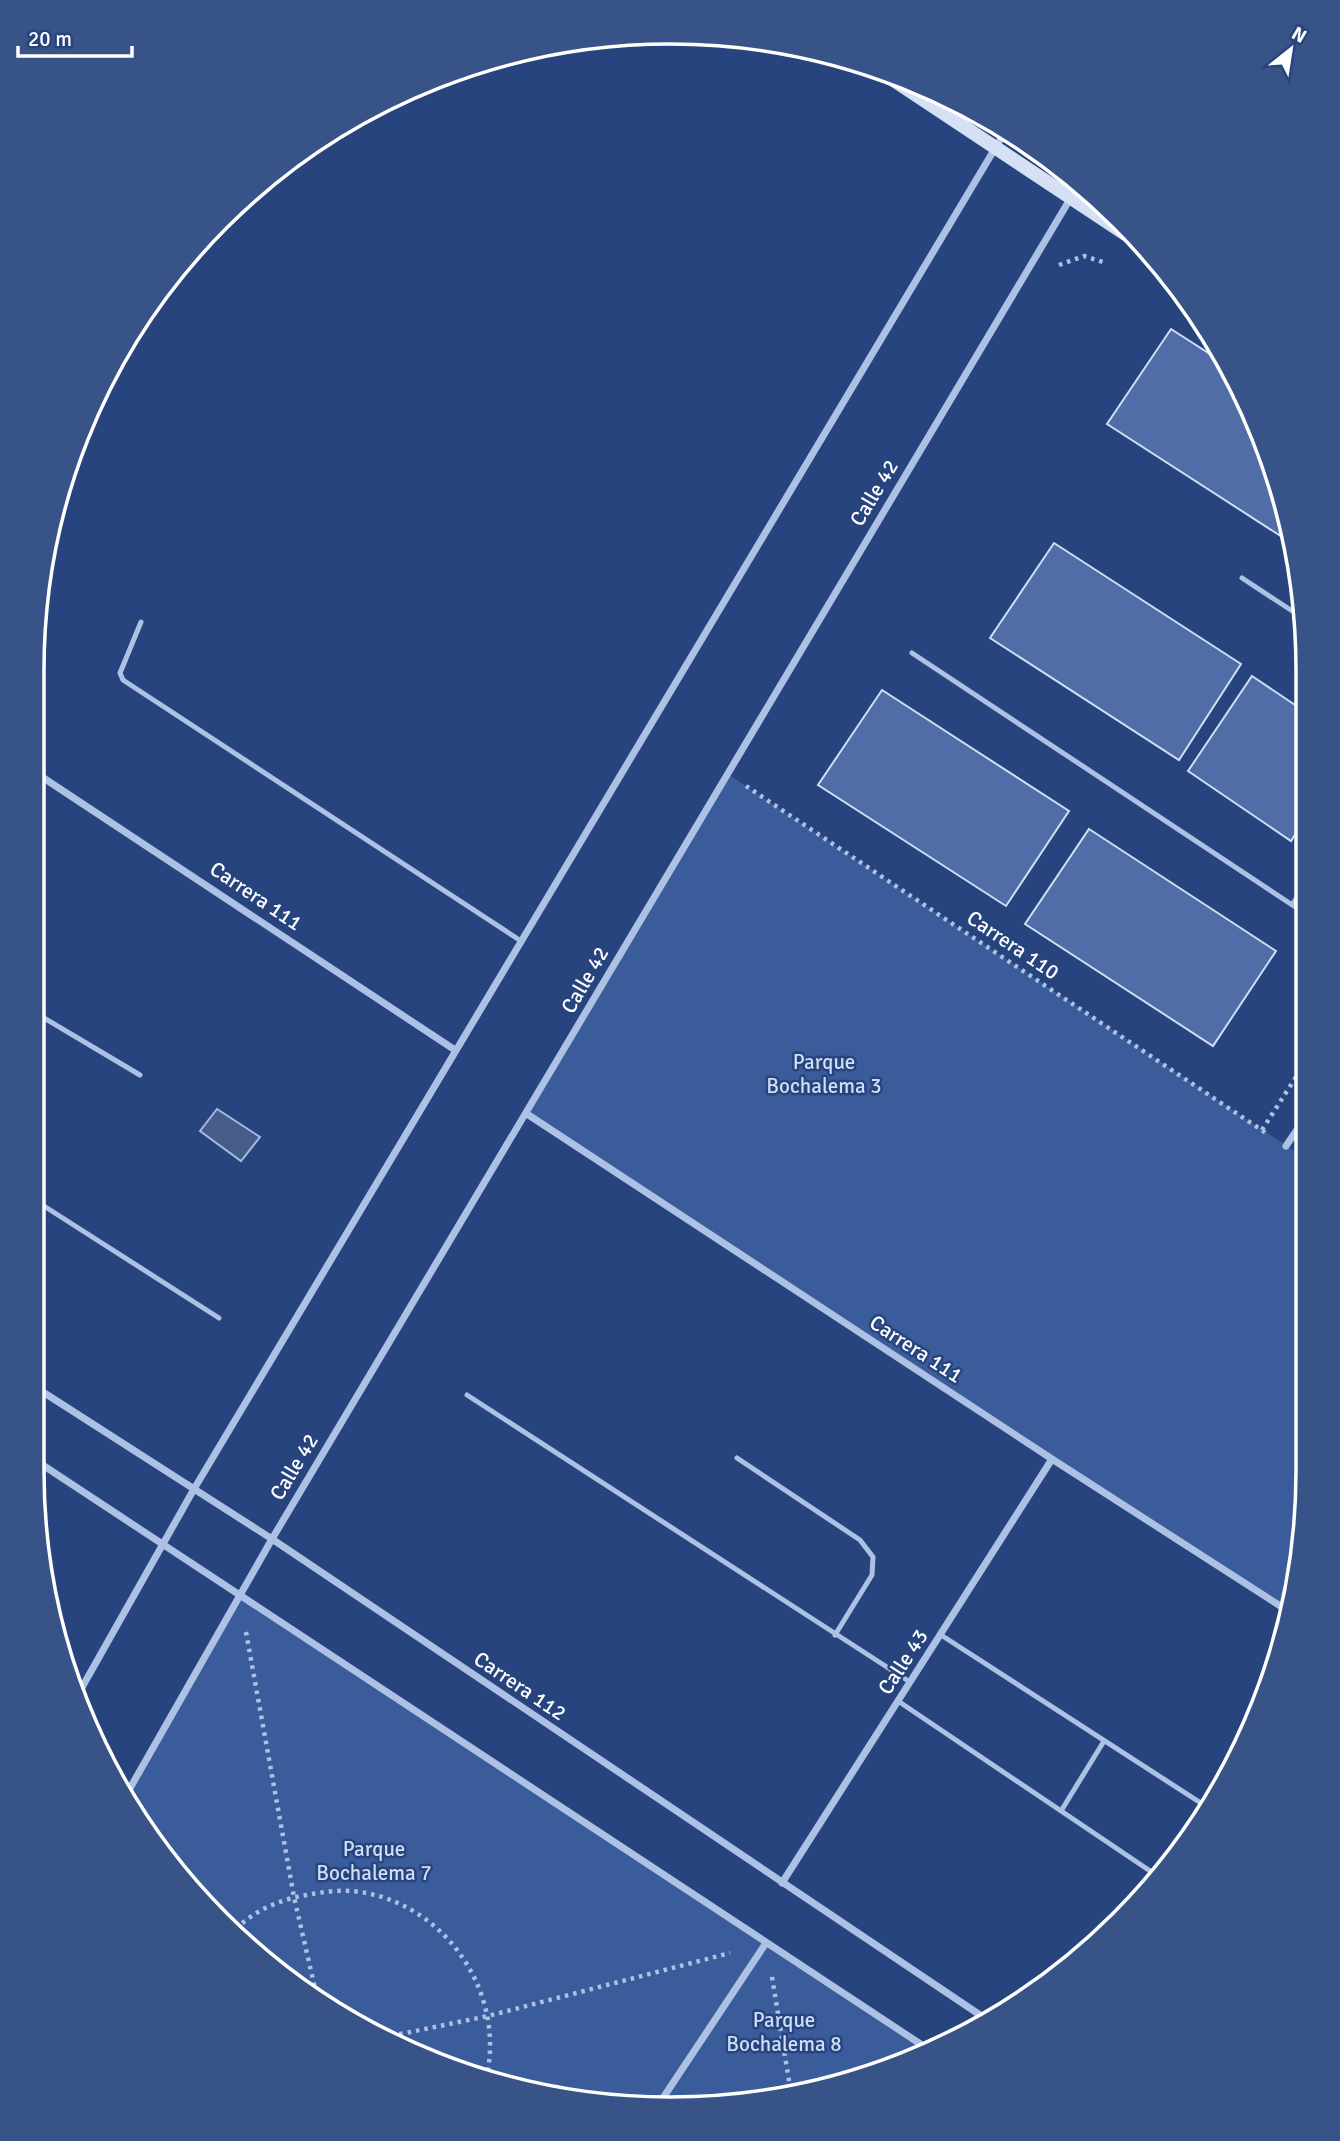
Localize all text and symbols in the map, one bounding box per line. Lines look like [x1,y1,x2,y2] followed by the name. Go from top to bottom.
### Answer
[18,14,131,58] scale bar
[1256,14,1326,84] north arrow
[1287,21,1311,49] text: N
[28,26,72,52] text: 20 m
[844,455,904,531] street label: Calle 42
[205,856,307,936] street label: Carrera 111
[962,905,1064,985] street label: Carrera 110
[556,942,614,1018] street label: Calle 42
[766,1049,882,1099] park label: Parque Bochalema 3
[865,1309,967,1389] street label: Carrera 111
[264,1429,324,1505] street label: Calle 42
[872,1624,934,1700] street label: Calle 43
[469,1646,571,1726] street label: Carrera 112
[316,1836,432,1886] park label: Parque Bochalema 7
[726,2007,842,2057] park label: Parque Bochalema 8

